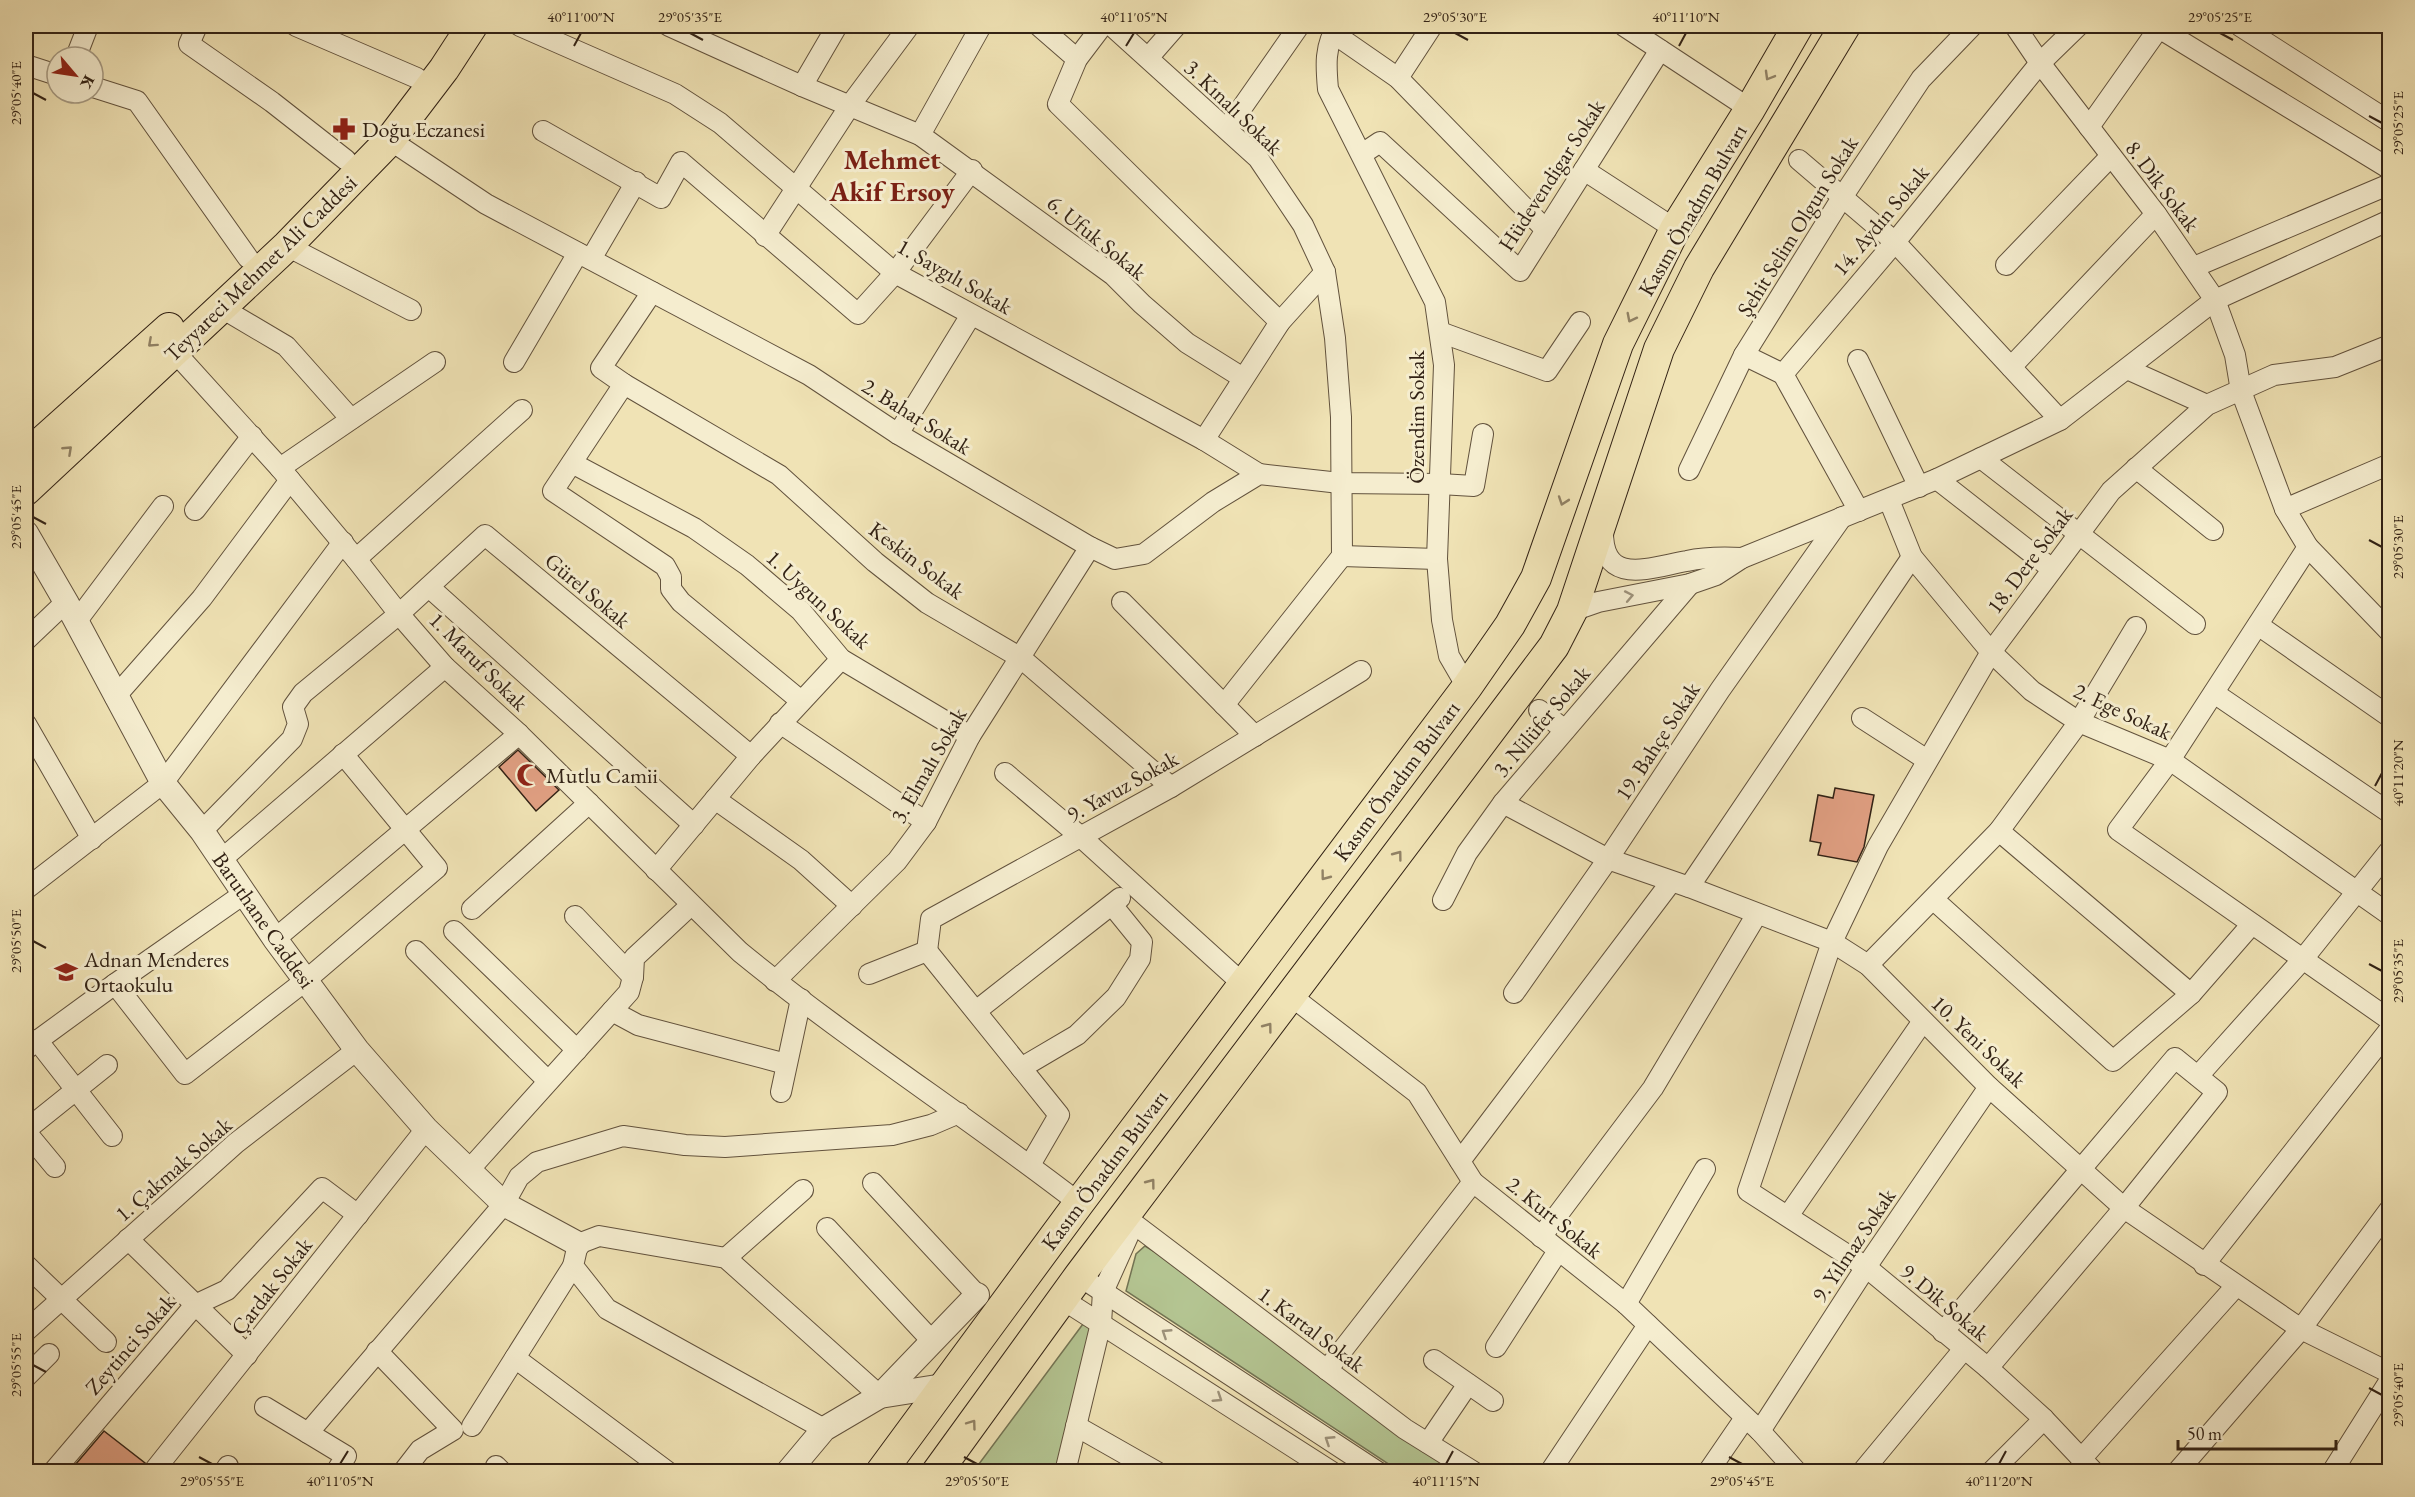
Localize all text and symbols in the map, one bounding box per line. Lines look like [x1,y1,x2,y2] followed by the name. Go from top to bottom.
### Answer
[547,7,615,26] text: 40°11'00"N
[658,7,723,26] text: 29°05'35"E
[1100,7,1168,26] text: 40°11'05"N
[1423,7,1488,26] text: 29°05'30"E
[1652,7,1720,26] text: 40°11'10"N
[2188,7,2253,26] text: 29°05'25"E
[45,45,105,105] north arrow
[1178,53,1290,162] street label: 3. Kınalı Sokak
[6,60,25,125] text: 29°05'40"E
[1765,70,1776,80] one-way arrow
[75,72,100,93] text: K
[2388,90,2407,155] text: 29°05'25"E
[1492,93,1612,257] street label: Hüdevendigar Sokak
[362,115,485,144] place label: Doğu Eczanesi
[331,116,357,142] pharmacy icon: Doğu Eczanesi
[1631,119,1753,301] street label: Kasım Önadım Bulvarı
[1730,130,1865,322] street label: Şehit Selim Olgun Sokak
[2119,135,2207,238] street label: 8. Dik Sokak
[828,141,955,209] district label: Mehmet Akif Ersoy
[1826,158,1936,282] street label: 14. Aydın Sokak
[158,168,363,368] street label: Teyyareci Mehmet Ali Caddesi
[1041,188,1153,287] street label: 6. Ufuk Sokak
[892,232,1018,321] street label: 1. Saygılı Sokak
[1626,312,1638,323] one-way arrow
[148,336,159,347] one-way arrow
[1402,350,1431,484] street label: Özendim Sokak
[857,371,977,462] street label: 2. Bahar Sokak
[61,446,72,457] one-way arrow
[6,484,25,549] text: 29°05'45"E
[1557,495,1570,506] one-way arrow
[1980,501,2079,619] street label: 18. Dere Sokak
[2388,514,2407,579] text: 29°05'30"E
[863,515,971,606] street label: Keskin Sokak
[760,543,878,656] street label: 1. Uygun Sokak
[539,546,637,635] street label: Gürel Sokak
[1623,590,1633,603] one-way arrow
[423,606,535,718] street label: 1. Maruf Sokak
[1486,659,1597,783] street label: 3. Nilüfer Sokak
[1608,676,1707,806] street label: 19. Bahçe Sokak
[2069,676,2177,747] street label: 2. Ege Sokak
[1327,695,1466,867] street label: Kasım Önadım Bulvarı
[884,702,974,828] street label: 3. Elmalı Sokak
[2388,739,2407,807] text: 40°11'20"N
[1061,744,1184,829] street label: 9. Yavuz Sokak
[546,761,658,790] place label: Mutlu Camii
[515,762,541,788] mosque icon: Mutlu Camii
[206,846,321,994] street label: Baruthane Caddesi
[1390,851,1401,862] one-way arrow
[1321,869,1332,880] one-way arrow
[6,908,25,973] text: 29°05'50"E
[2388,938,2407,1003] text: 29°05'35"E
[83,945,229,999] place label: Adnan Menderes Ortaokulu
[53,959,79,985] school or university icon: Adnan Menderes Ortaokulu
[1925,989,2033,1094] street label: 10. Yeni Sokak
[1260,1023,1271,1034] one-way arrow
[1035,1084,1174,1256] street label: Kasım Önadım Bulvarı
[109,1110,238,1228] street label: 1. Çakmak Sokak
[1501,1170,1609,1265] street label: 2. Kurt Sokak
[1143,1179,1154,1190] one-way arrow
[1805,1182,1902,1308] street label: 9. Yılmaz Sokak
[224,1231,319,1341] street label: Çardak Sokak
[1894,1257,1995,1348] street label: 9. Dik Sokak
[1252,1280,1372,1380] street label: 1. Kartal Sokak
[79,1287,183,1401] street label: Zeytinci Sokak
[1161,1329,1172,1340] one-way arrow
[6,1332,25,1397] text: 29°05'55"E
[2388,1362,2407,1427] text: 29°05'40"E
[1212,1391,1222,1403] one-way arrow
[2178,1413,2336,1451] scale bar
[965,1420,976,1431] one-way arrow
[2187,1422,2222,1445] text: 50 m
[1324,1436,1335,1447] one-way arrow
[180,1471,245,1490] text: 29°05'55"E
[306,1471,374,1490] text: 40°11'05"N
[945,1471,1010,1490] text: 29°05'50"E
[1412,1471,1480,1490] text: 40°11'15"N
[1710,1471,1775,1490] text: 29°05'45"E
[1965,1471,2033,1490] text: 40°11'20"N

